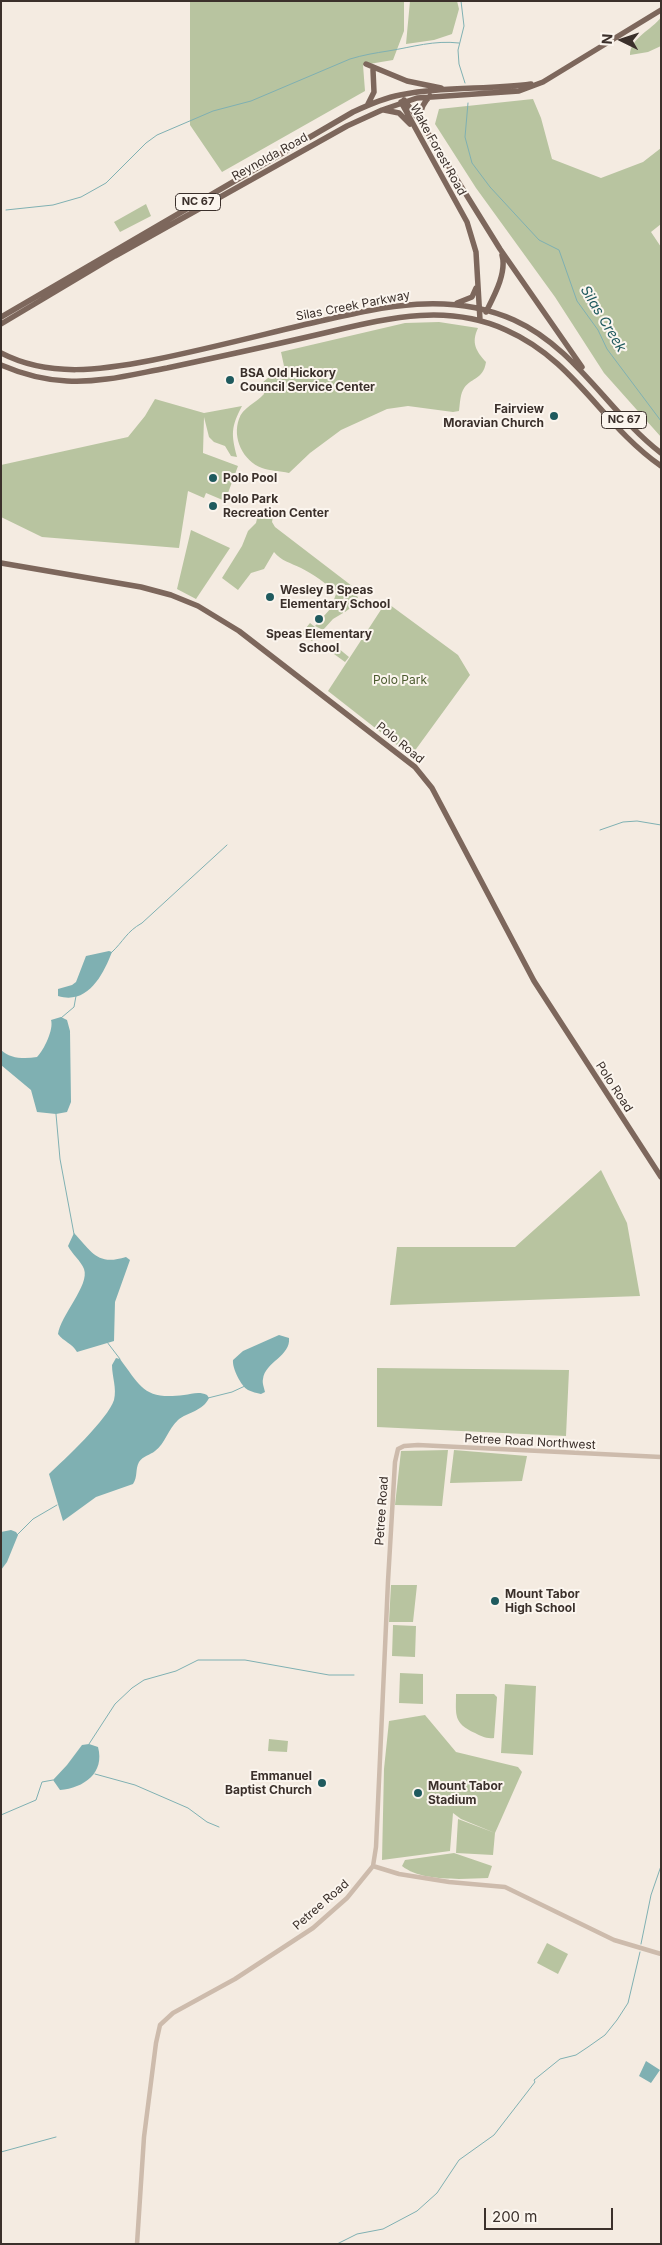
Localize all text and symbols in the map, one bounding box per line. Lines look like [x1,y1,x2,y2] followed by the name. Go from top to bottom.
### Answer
[597,15,647,65] north arrow
[598,33,615,45] text: N
[407,102,469,198] street label: Wake Forest Road
[229,130,311,184] street label: Reynolda Road
[176,193,220,210] road number: NC 67
[577,283,629,355] water label: Silas Creek
[295,288,411,324] street label: Silas Creek Parkway
[240,366,375,394] place label: BSA Old Hickory Council Service Center
[224,374,236,386] marker: BSA Old Hickory Council Service Center
[443,402,544,430] place label: Fairview Moravian Church
[548,410,560,422] marker: Fairview Moravian Church
[602,412,646,428] road number: NC 67
[223,471,277,485] place label: Polo Pool
[207,472,219,484] marker: Polo Pool
[223,492,329,520] place label: Polo Park Recreation Center
[207,500,219,512] marker: Polo Park Recreation Center
[280,583,390,611] place label: Wesley B Speas Elementary School
[264,591,276,603] marker: Wesley B Speas Elementary School
[313,613,325,625] marker: Speas Elementary School
[266,627,372,655] place label: Speas Elementary School
[373,673,427,687] park label: Polo Park
[373,719,427,767] street label: Polo Road
[592,1059,636,1115] street label: Polo Road
[464,1431,596,1453] street label: Petree Road Northwest
[372,1476,392,1546] street label: Petree Road
[505,1587,580,1615] place label: Mount Tabor High School
[489,1595,501,1607] marker: Mount Tabor High School
[225,1769,312,1797] place label: Emmanuel Baptist Church
[316,1777,328,1789] marker: Emmanuel Baptist Church
[428,1779,503,1807] place label: Mount Tabor Stadium
[412,1787,424,1799] marker: Mount Tabor Stadium
[290,1877,352,1933] street label: Petree Road
[487,2198,616,2230] scale bar
[492,2207,537,2226] text: 200 m

